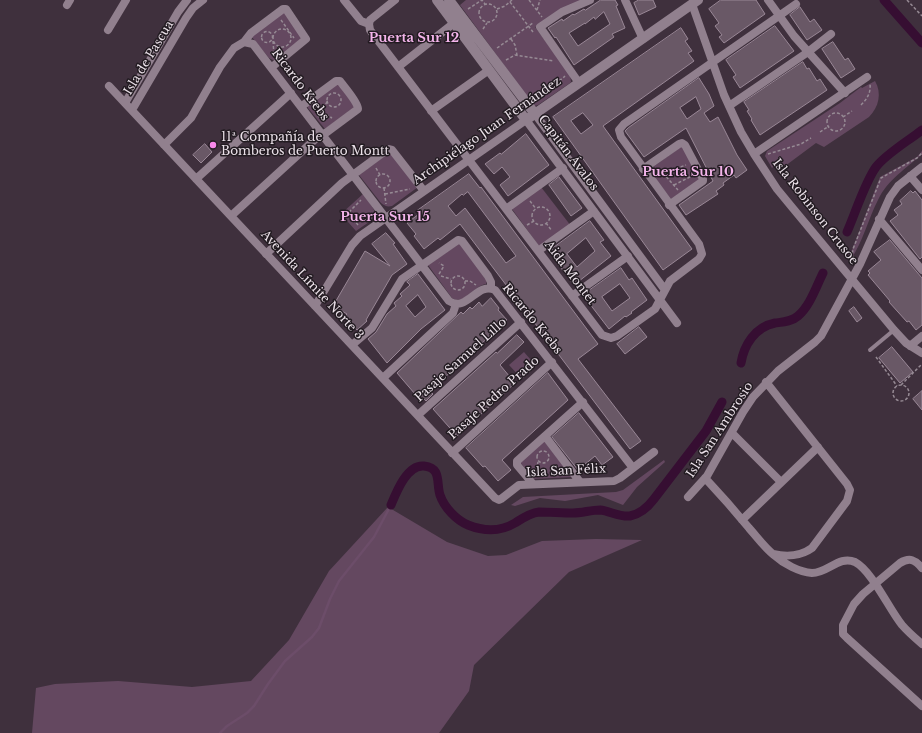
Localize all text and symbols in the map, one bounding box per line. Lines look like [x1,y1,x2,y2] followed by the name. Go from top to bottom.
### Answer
[121,18,177,98] street label: Isla de Pascua
[369,30,459,46] district label: Puerta Sur 12
[268,46,332,124] street label: Ricardo Krebs
[410,74,564,188] street label: Archipiélago Juan Fernández
[535,112,601,194] street label: Capitán Ávalos
[221,131,389,159] place label: 11ª Compañía de Bomberos de Puerto Montt
[208,140,218,150] marker: 11ª Compañía de Bomberos de Puerto Montt
[769,156,861,268] street label: Isla Robinson Crusoe
[642,164,734,180] district label: Puerta Sur 10
[340,209,430,225] district label: Puerta Sur 15
[258,227,366,343] street label: Avenida Límite Norte 3
[541,238,599,308] street label: Aida Montet
[499,281,565,357] street label: Ricardo Krebs
[412,315,510,405] street label: Pasaje Samuel Lillo
[446,353,542,443] street label: Pasaje Pedro Prado
[684,379,756,481] street label: Isla San Ambrosio
[526,462,606,480] street label: Isla San Félix

